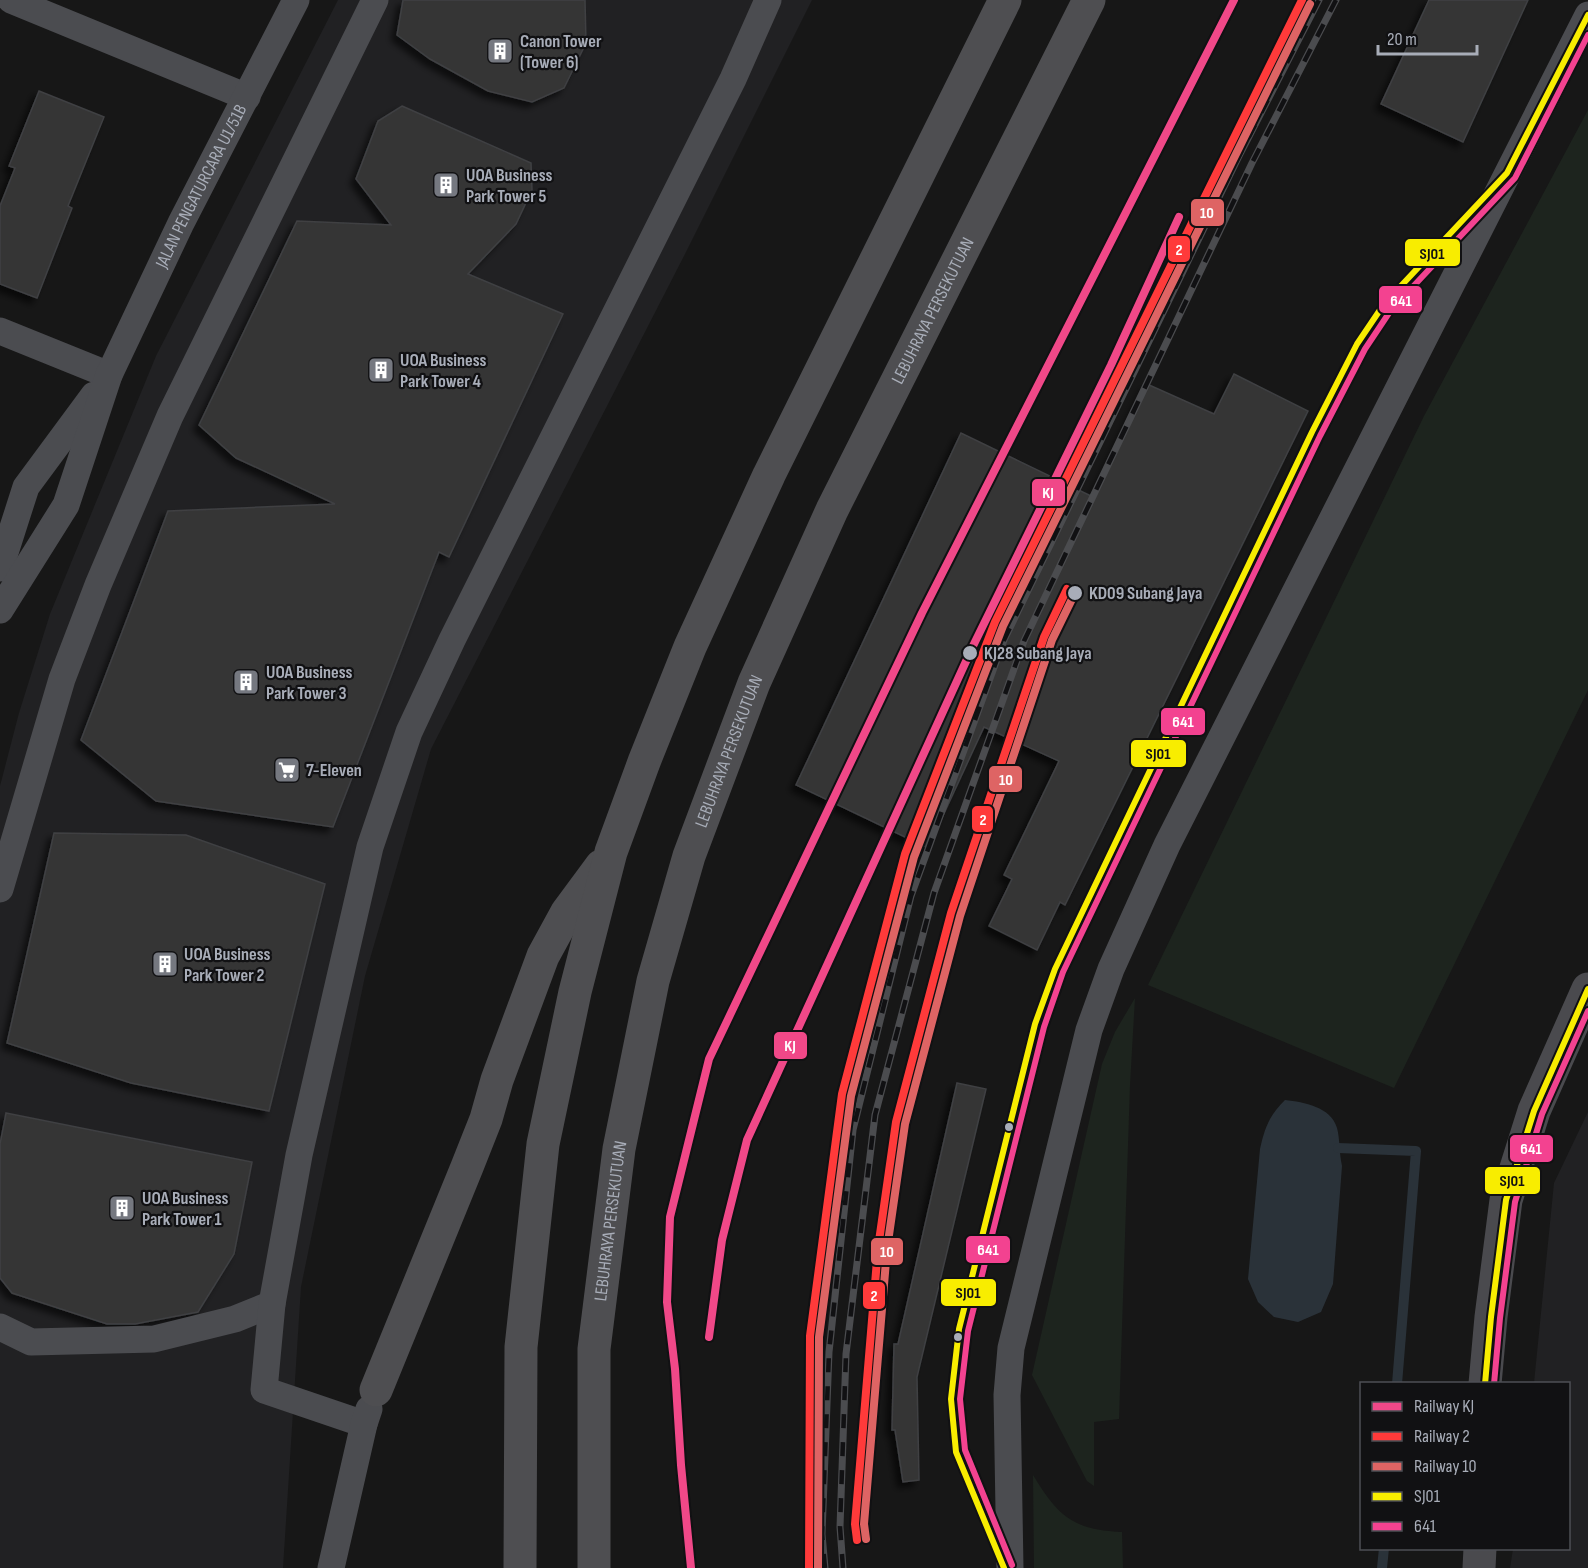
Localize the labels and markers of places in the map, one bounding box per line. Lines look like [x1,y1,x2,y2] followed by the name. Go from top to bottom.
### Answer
[520,31,602,73] place label: Canon Tower (Tower 6)
[485,36,515,66] building icon: Canon Tower (Tower 6)
[466,165,552,207] place label: UOA Business Park Tower 5
[431,170,461,200] building icon: UOA Business Park Tower 5
[400,350,486,392] place label: UOA Business Park Tower 4
[366,355,396,385] building icon: UOA Business Park Tower 4
[1089,583,1202,604] place label: KD09 Subang Jaya
[1066,584,1084,602] marker: KD09 Subang Jaya
[984,643,1092,664] place label: KJ28 Subang Jaya
[961,644,979,662] marker: KJ28 Subang Jaya
[266,662,352,704] place label: UOA Business Park Tower 3
[231,667,261,697] building icon: UOA Business Park Tower 3
[272,755,302,785] supermarket icon: 7-Eleven
[306,760,362,781] place label: 7-Eleven
[184,944,270,986] place label: UOA Business Park Tower 2
[150,949,180,979] building icon: UOA Business Park Tower 2
[1003,1121,1015,1133] unlabelled marker
[142,1188,228,1230] place label: UOA Business Park Tower 1
[107,1193,137,1223] building icon: UOA Business Park Tower 1
[952,1331,964,1343] unlabelled marker

